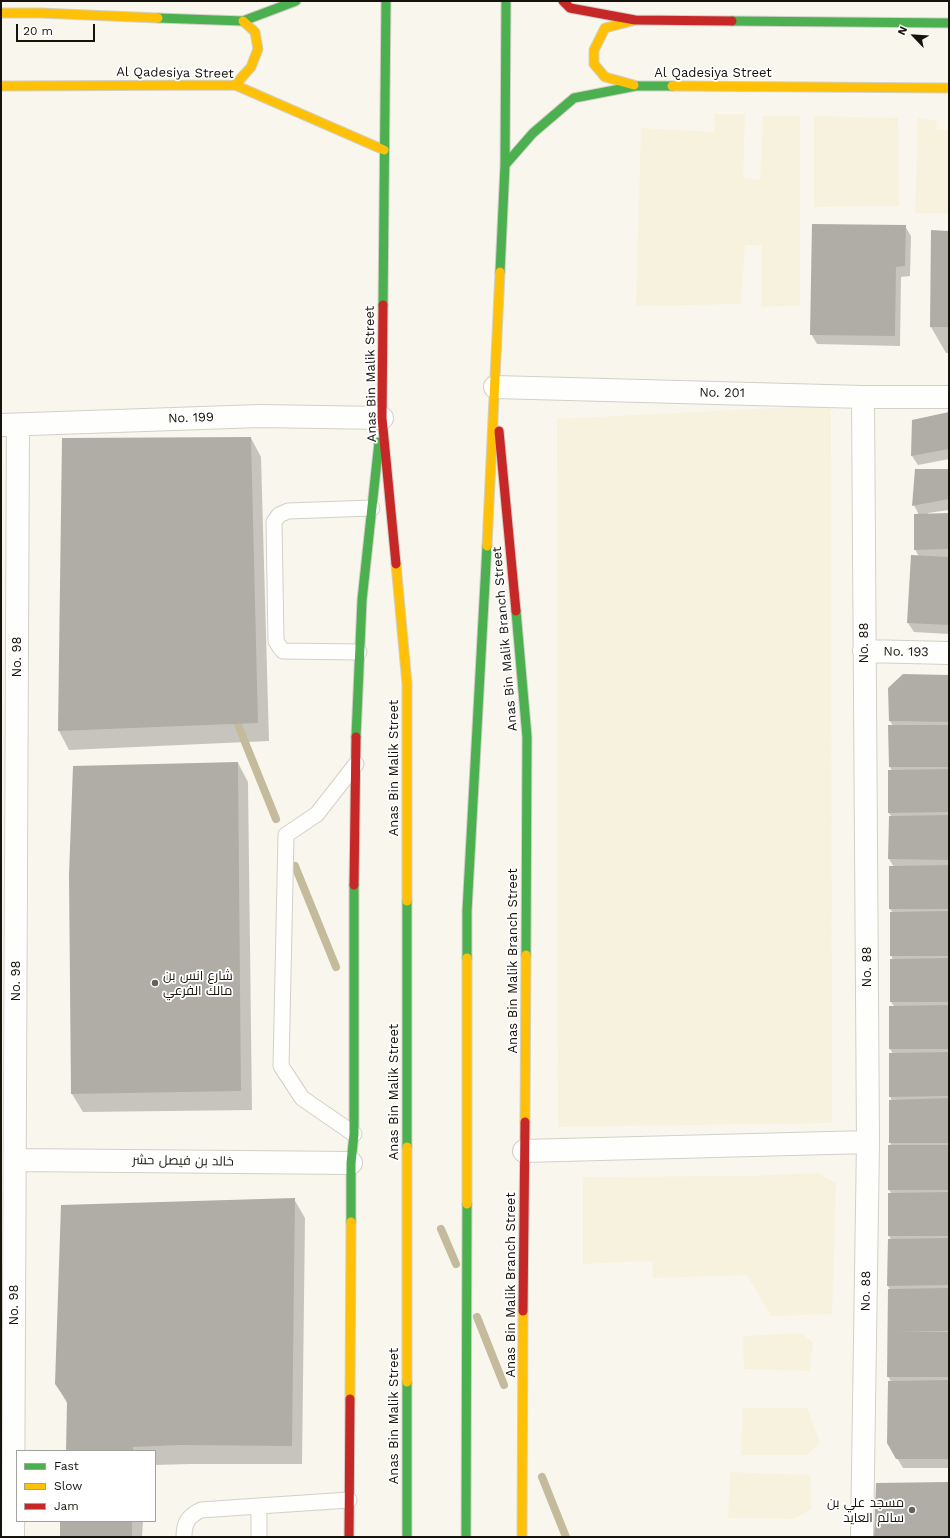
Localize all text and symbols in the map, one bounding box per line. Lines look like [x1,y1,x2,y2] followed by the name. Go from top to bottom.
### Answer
[18,16,97,42] scale bar
[894,16,934,56] north arrow
[23,24,53,38] text: 20 m
[895,24,910,37] text: N
[116,64,234,82] street label: Al Qadesiya Street
[654,65,772,81] street label: Al Qadesiya Street
[362,306,380,442] street label: Anas Bin Malik Street
[699,385,745,401] street label: No. 201
[168,409,214,427] street label: No. 199
[489,546,521,732] street label: Anas Bin Malik Branch Street
[856,623,872,663] street label: No. 88
[9,637,25,677] street label: No. 98
[883,644,929,660] street label: No. 193
[386,700,402,836] street label: Anas Bin Malik Street
[505,868,521,1054] street label: Anas Bin Malik Branch Street
[859,947,875,987] street label: No. 88
[8,961,24,1001] street label: No. 98
[163,968,233,999] place label: شارع انس بن مالك الفرعي
[150,978,160,988] marker: شارع انس بن مالك الفرعي
[386,1024,402,1160] street label: Anas Bin Malik Street
[132,1152,234,1170] street label: خالد بن فيصل حشر
[503,1192,519,1378] street label: Anas Bin Malik Branch Street
[858,1270,874,1312] street label: No. 88
[6,1285,22,1325] street label: No. 98
[386,1348,402,1484] street label: Anas Bin Malik Street
[16,1450,156,1522] legend
[54,1459,79,1473] text: Fast
[54,1479,82,1493] text: Slow
[827,1495,904,1526] place label: مسجد علي بن سالم العايد
[54,1499,79,1513] text: Jam
[907,1505,917,1515] marker: مسجد علي بن سالم العايد

